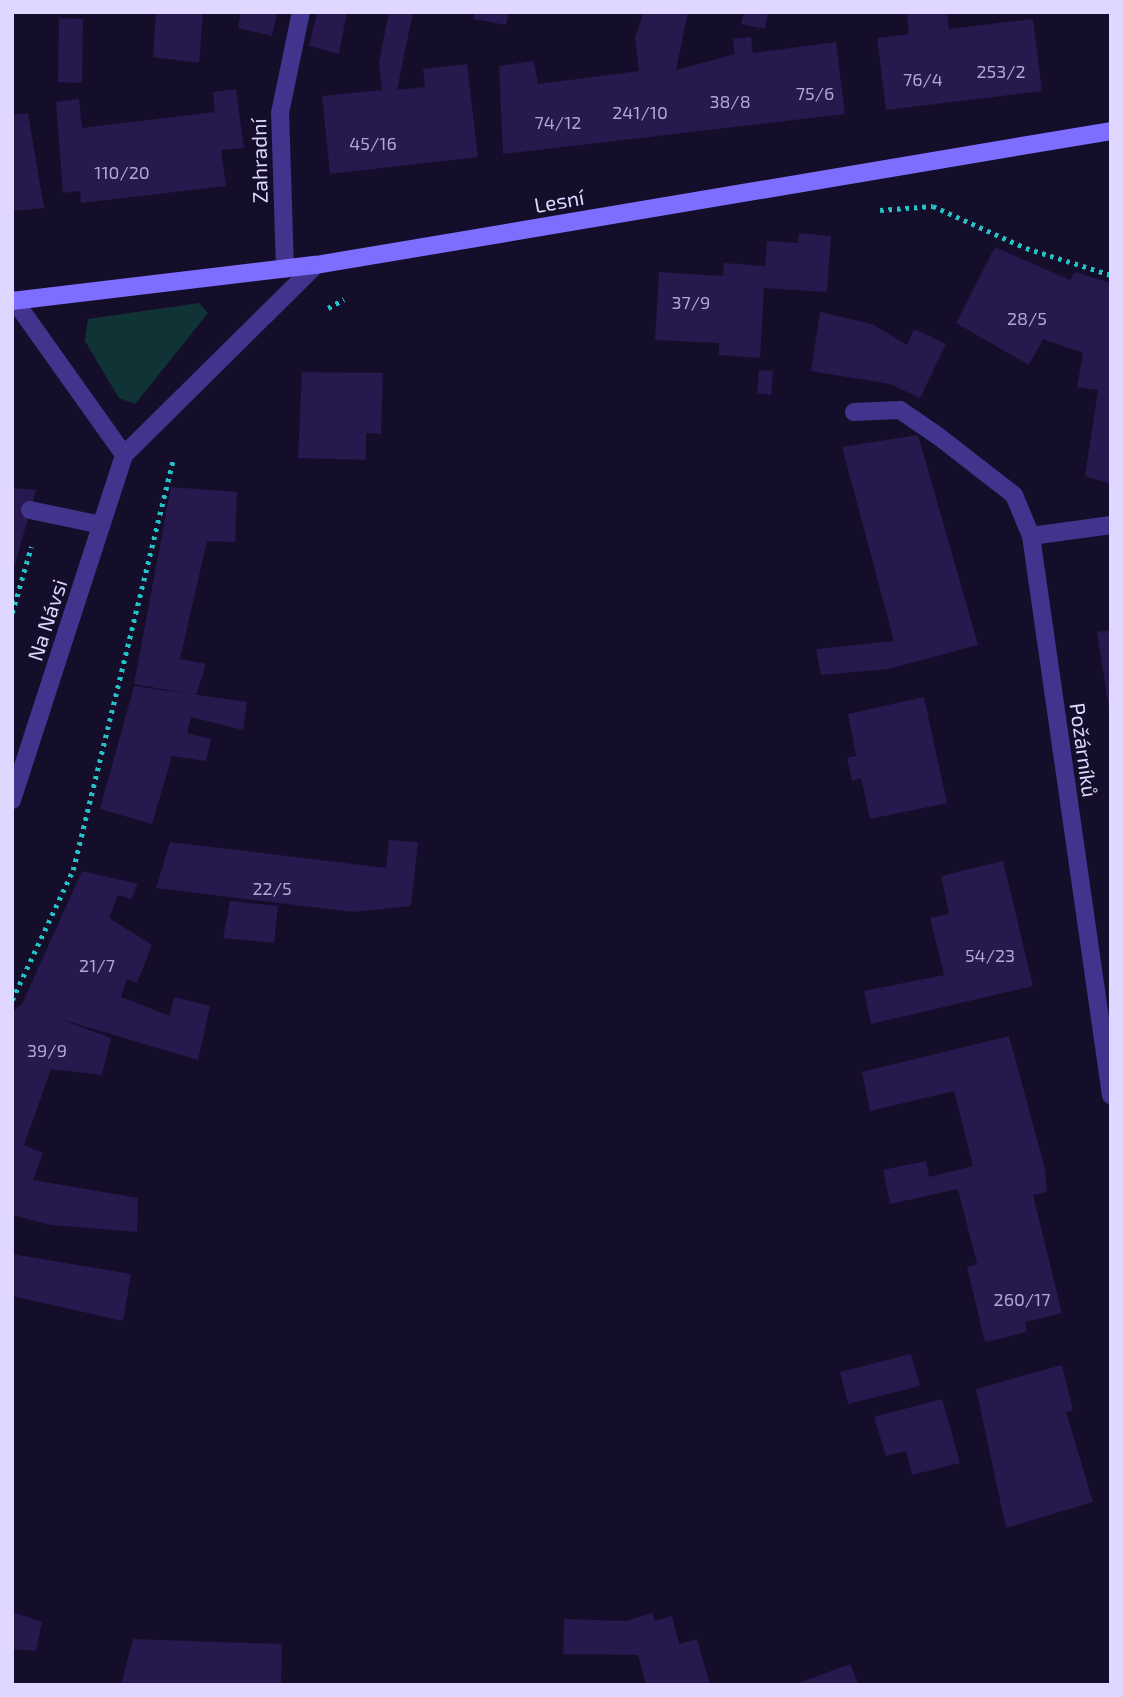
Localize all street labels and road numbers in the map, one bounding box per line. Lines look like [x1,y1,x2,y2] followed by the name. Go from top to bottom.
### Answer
[246,118,272,204] street label: Zahradní
[532,184,586,218] street label: Lesní
[22,576,72,664] street label: Na Návsi
[1065,701,1103,799] street label: Požárníků

